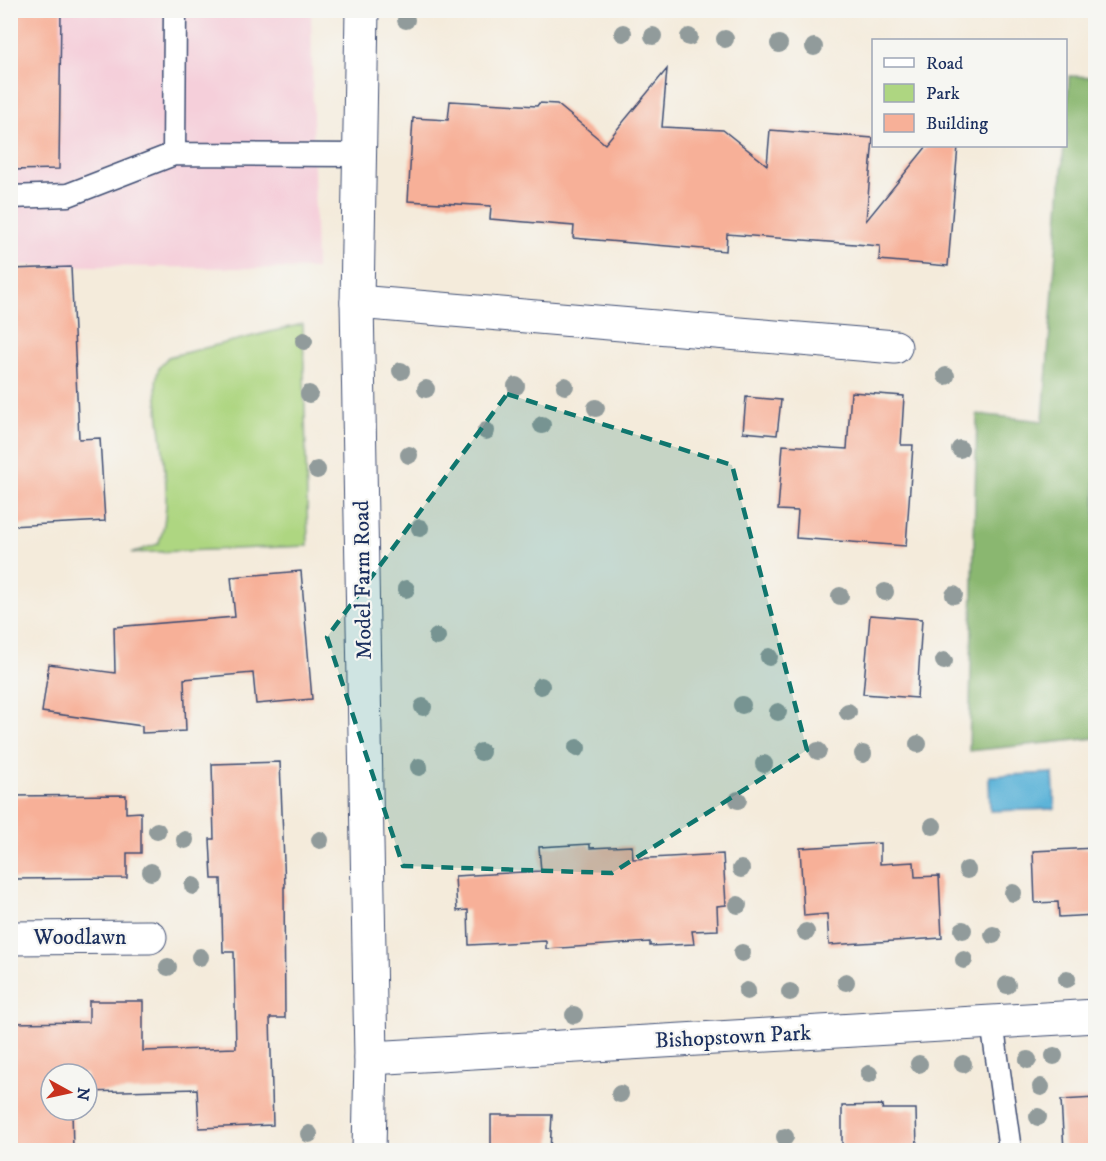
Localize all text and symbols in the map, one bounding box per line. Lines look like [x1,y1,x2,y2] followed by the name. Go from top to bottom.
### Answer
[872,39,1067,147] legend
[926,53,963,75] text: Road
[926,83,960,105] text: Park
[926,113,988,135] text: Building
[348,500,378,660] street label: Model Farm Road
[33,924,127,951] street label: Woodlawn
[654,1019,812,1055] street label: Bishopstown Park
[39,1062,99,1122] north arrow
[72,1086,94,1102] text: N

